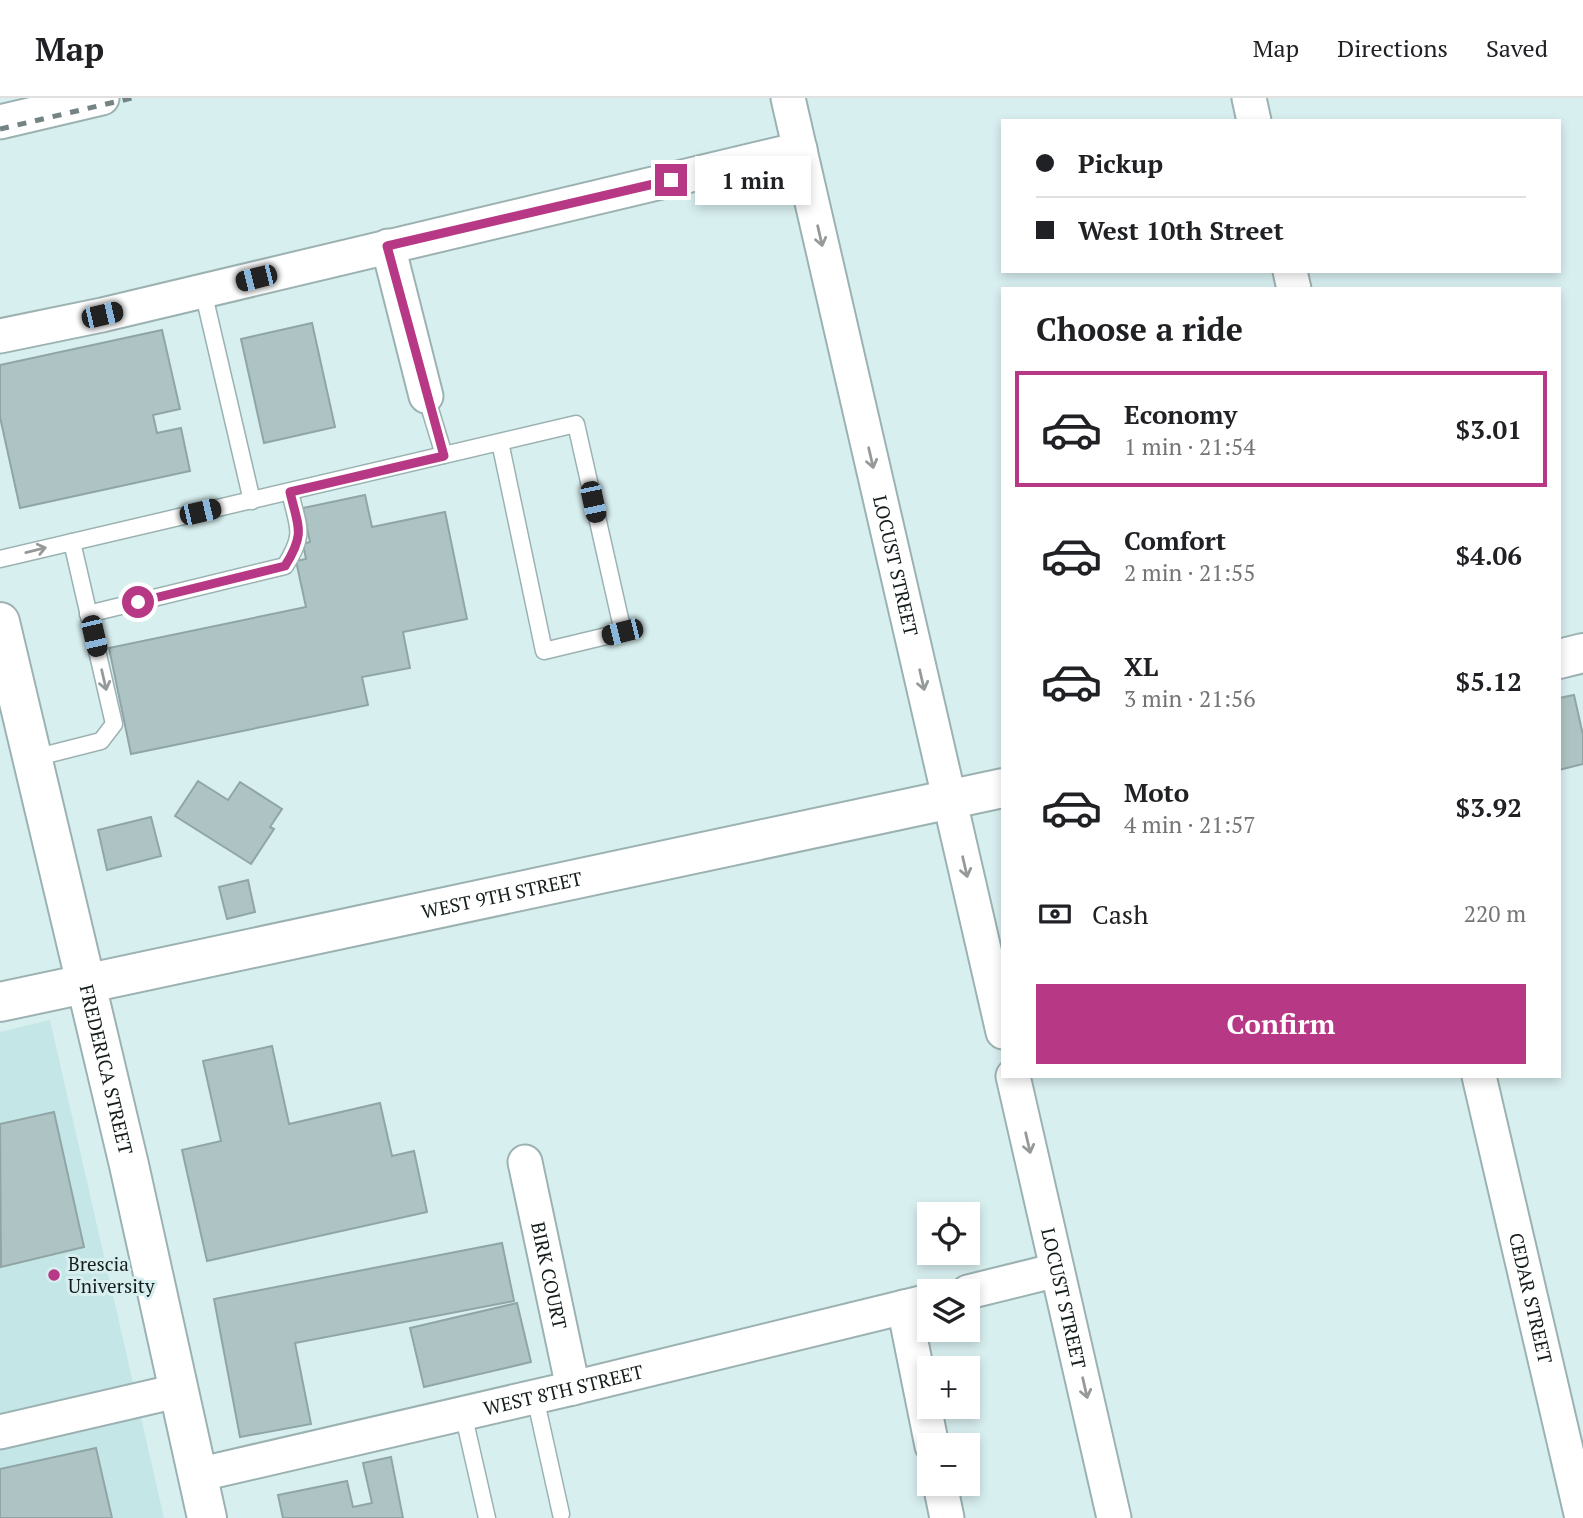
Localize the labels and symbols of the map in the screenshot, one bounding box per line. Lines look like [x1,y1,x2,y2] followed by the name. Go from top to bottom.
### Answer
[696,155,811,204] callout: 1 min
[655,164,687,196] route end
[814,224,827,247] one-way arrow
[234,263,279,293] car
[80,300,125,330] car
[865,446,878,469] one-way arrow
[579,479,608,525] car
[868,493,925,639] street label: LOCUST STREET
[178,497,223,527] car
[24,543,47,557] one-way arrow
[122,586,154,618] route start
[80,613,109,659] car
[600,617,645,647] car
[98,668,111,691] one-way arrow
[916,668,929,691] one-way arrow
[959,855,972,878] one-way arrow
[419,865,584,924] street label: WEST 9TH STREET
[75,982,139,1157] street label: FREDERICA STREET
[1022,1131,1035,1154] one-way arrow
[526,1219,573,1331] street label: BIRK COURT
[1036,1225,1093,1371] street label: LOCUST STREET
[1504,1230,1559,1366] street label: CEDAR STREET
[68,1251,155,1298] place label: Brescia University
[46,1267,62,1283] marker: Brescia University
[481,1358,646,1420] street label: WEST 8TH STREET
[1078,1376,1092,1399] one-way arrow

